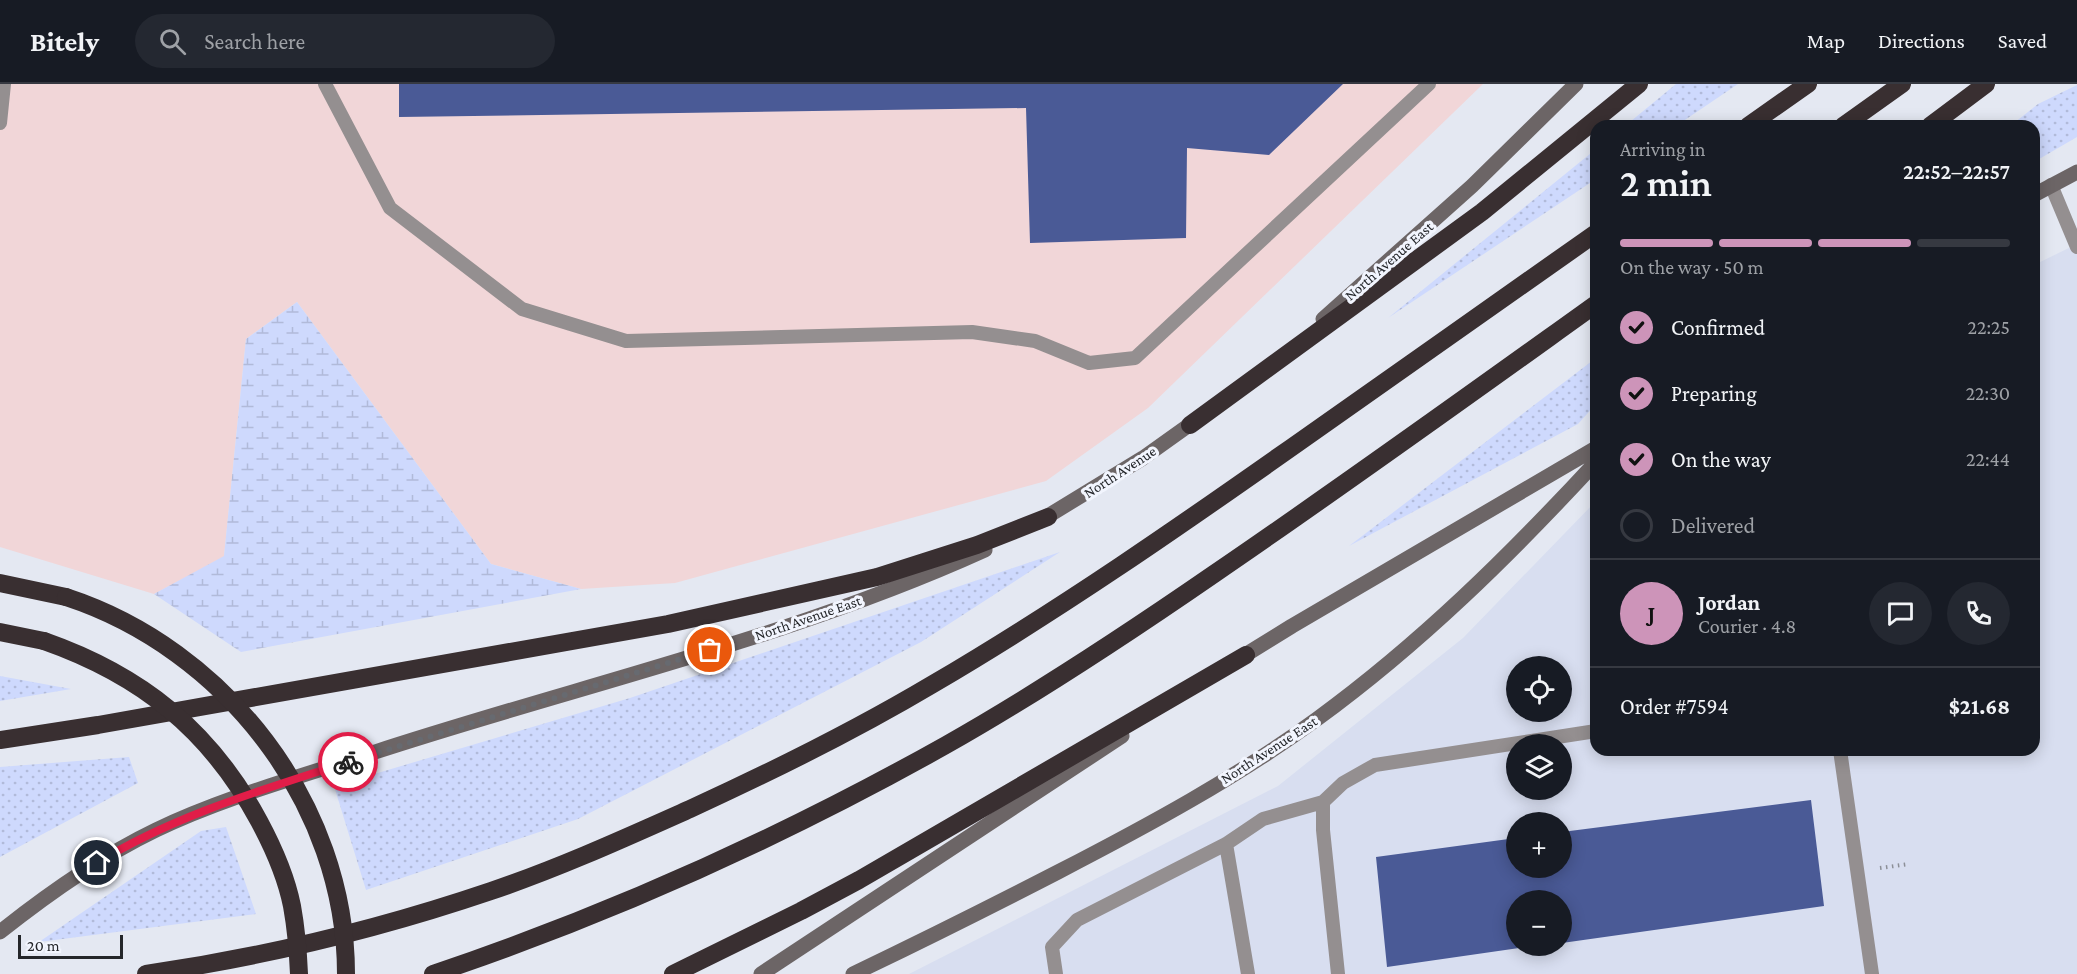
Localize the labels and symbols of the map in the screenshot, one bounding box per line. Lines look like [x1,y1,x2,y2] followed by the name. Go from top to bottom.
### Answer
[1342,218,1437,304] street label: North Avenue East
[1081,443,1159,501] street label: North Avenue
[753,592,864,644] street label: North Avenue East
[684,624,735,675] pin
[1218,712,1321,787] street label: North Avenue East
[318,732,378,792] courier
[71,837,122,888] pin
[18,932,123,960] scale bar

